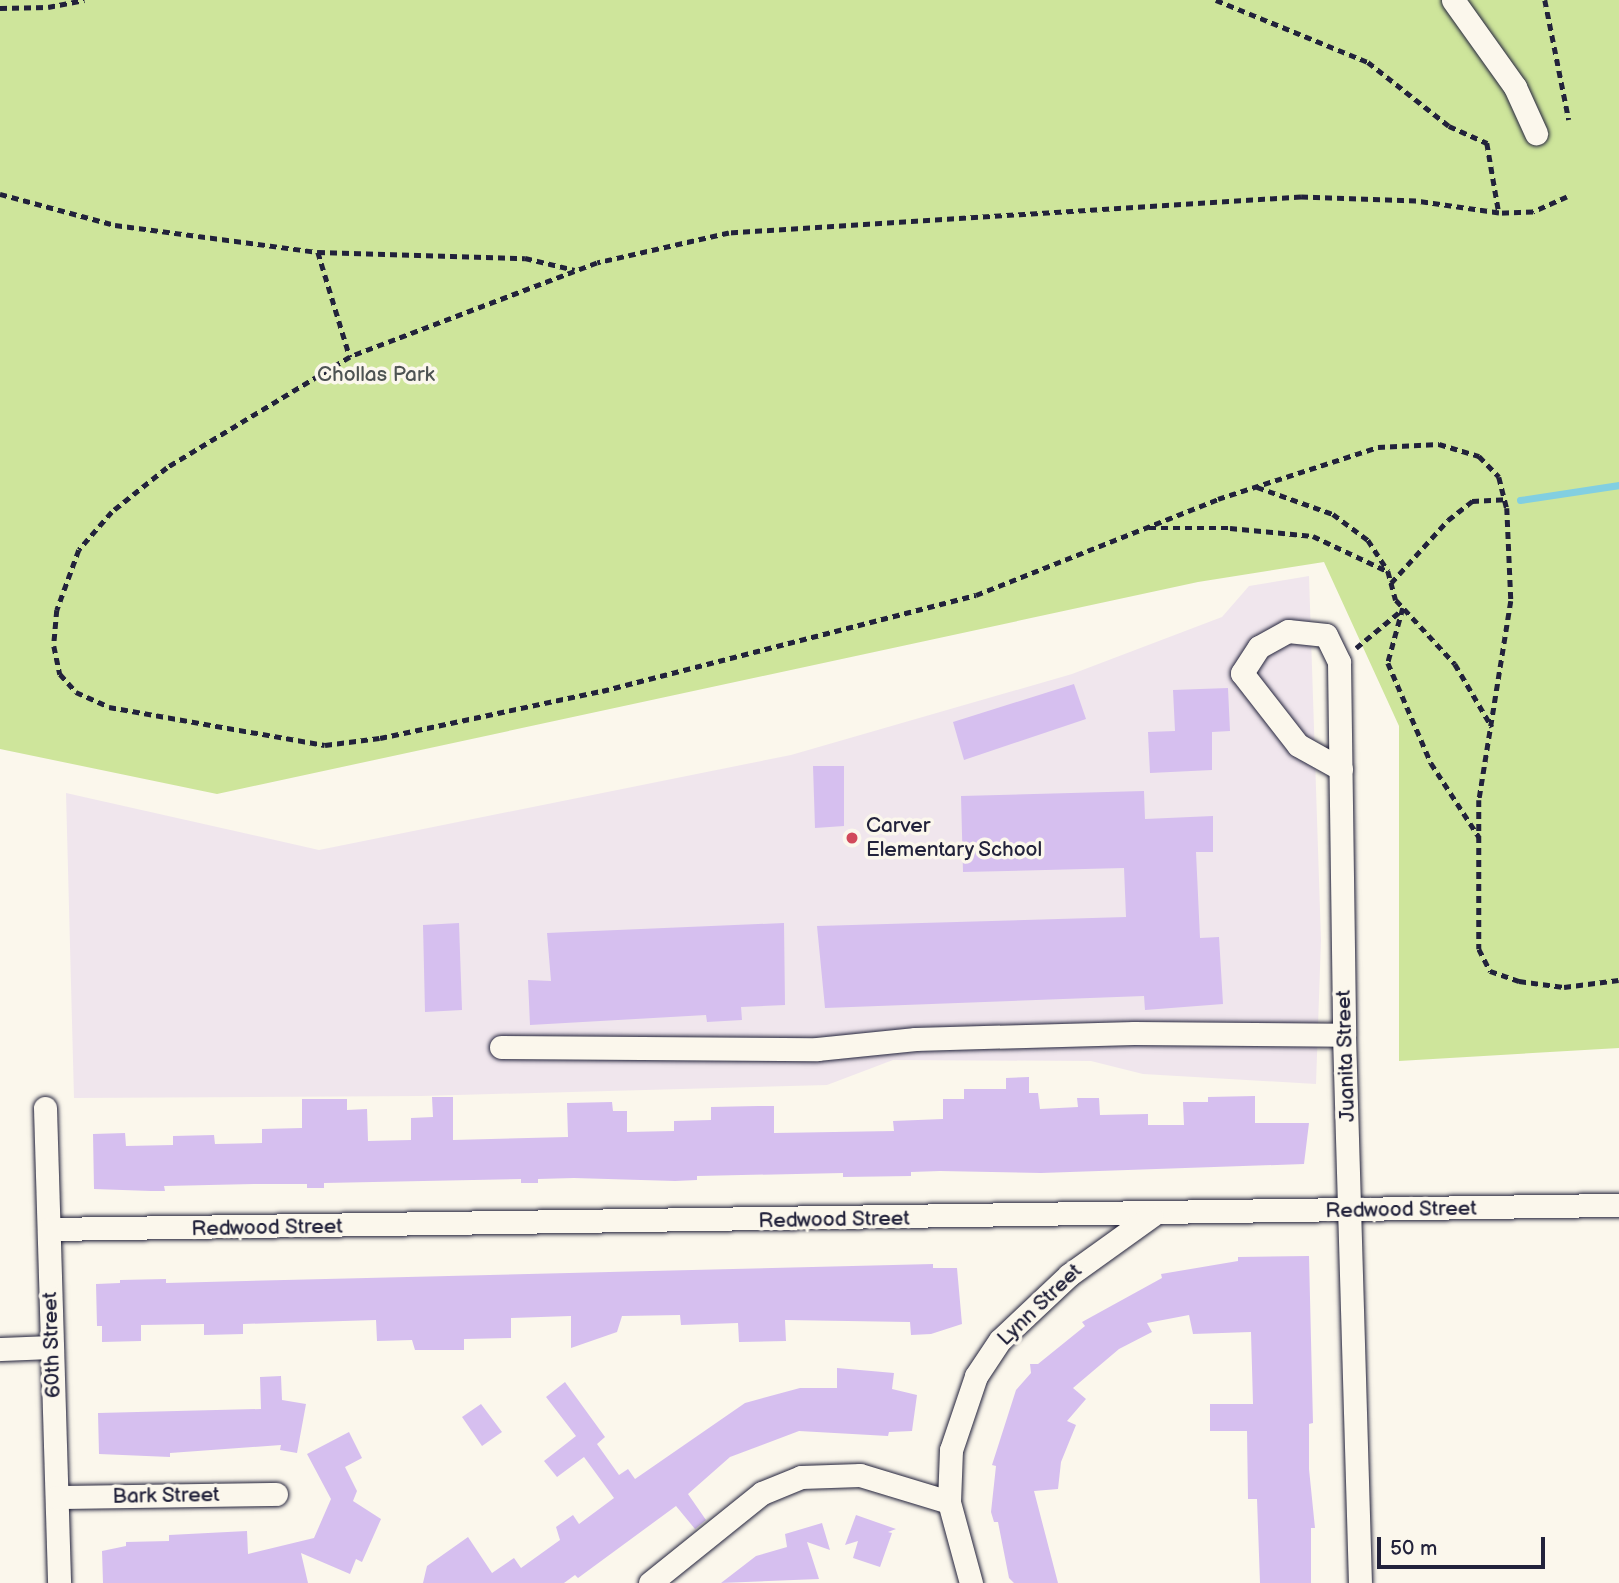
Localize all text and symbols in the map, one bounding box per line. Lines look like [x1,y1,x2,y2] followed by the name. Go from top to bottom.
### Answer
[317,362,435,388] park label: Chollas Park
[866,813,1044,863] place label: Carver Elementary School
[844,830,860,846] marker: Carver Elementary School
[1331,989,1361,1123] street label: Juanita Street
[1325,1196,1477,1224] street label: Redwood Street
[758,1206,910,1234] street label: Redwood Street
[191,1214,343,1242] street label: Redwood Street
[993,1259,1087,1351] street label: Lynn Street
[38,1291,66,1399] street label: 60th Street
[112,1482,220,1510] street label: Bark Street
[1381,1524,1549,1568] scale bar
[1390,1536,1437,1561] text: 50 m

